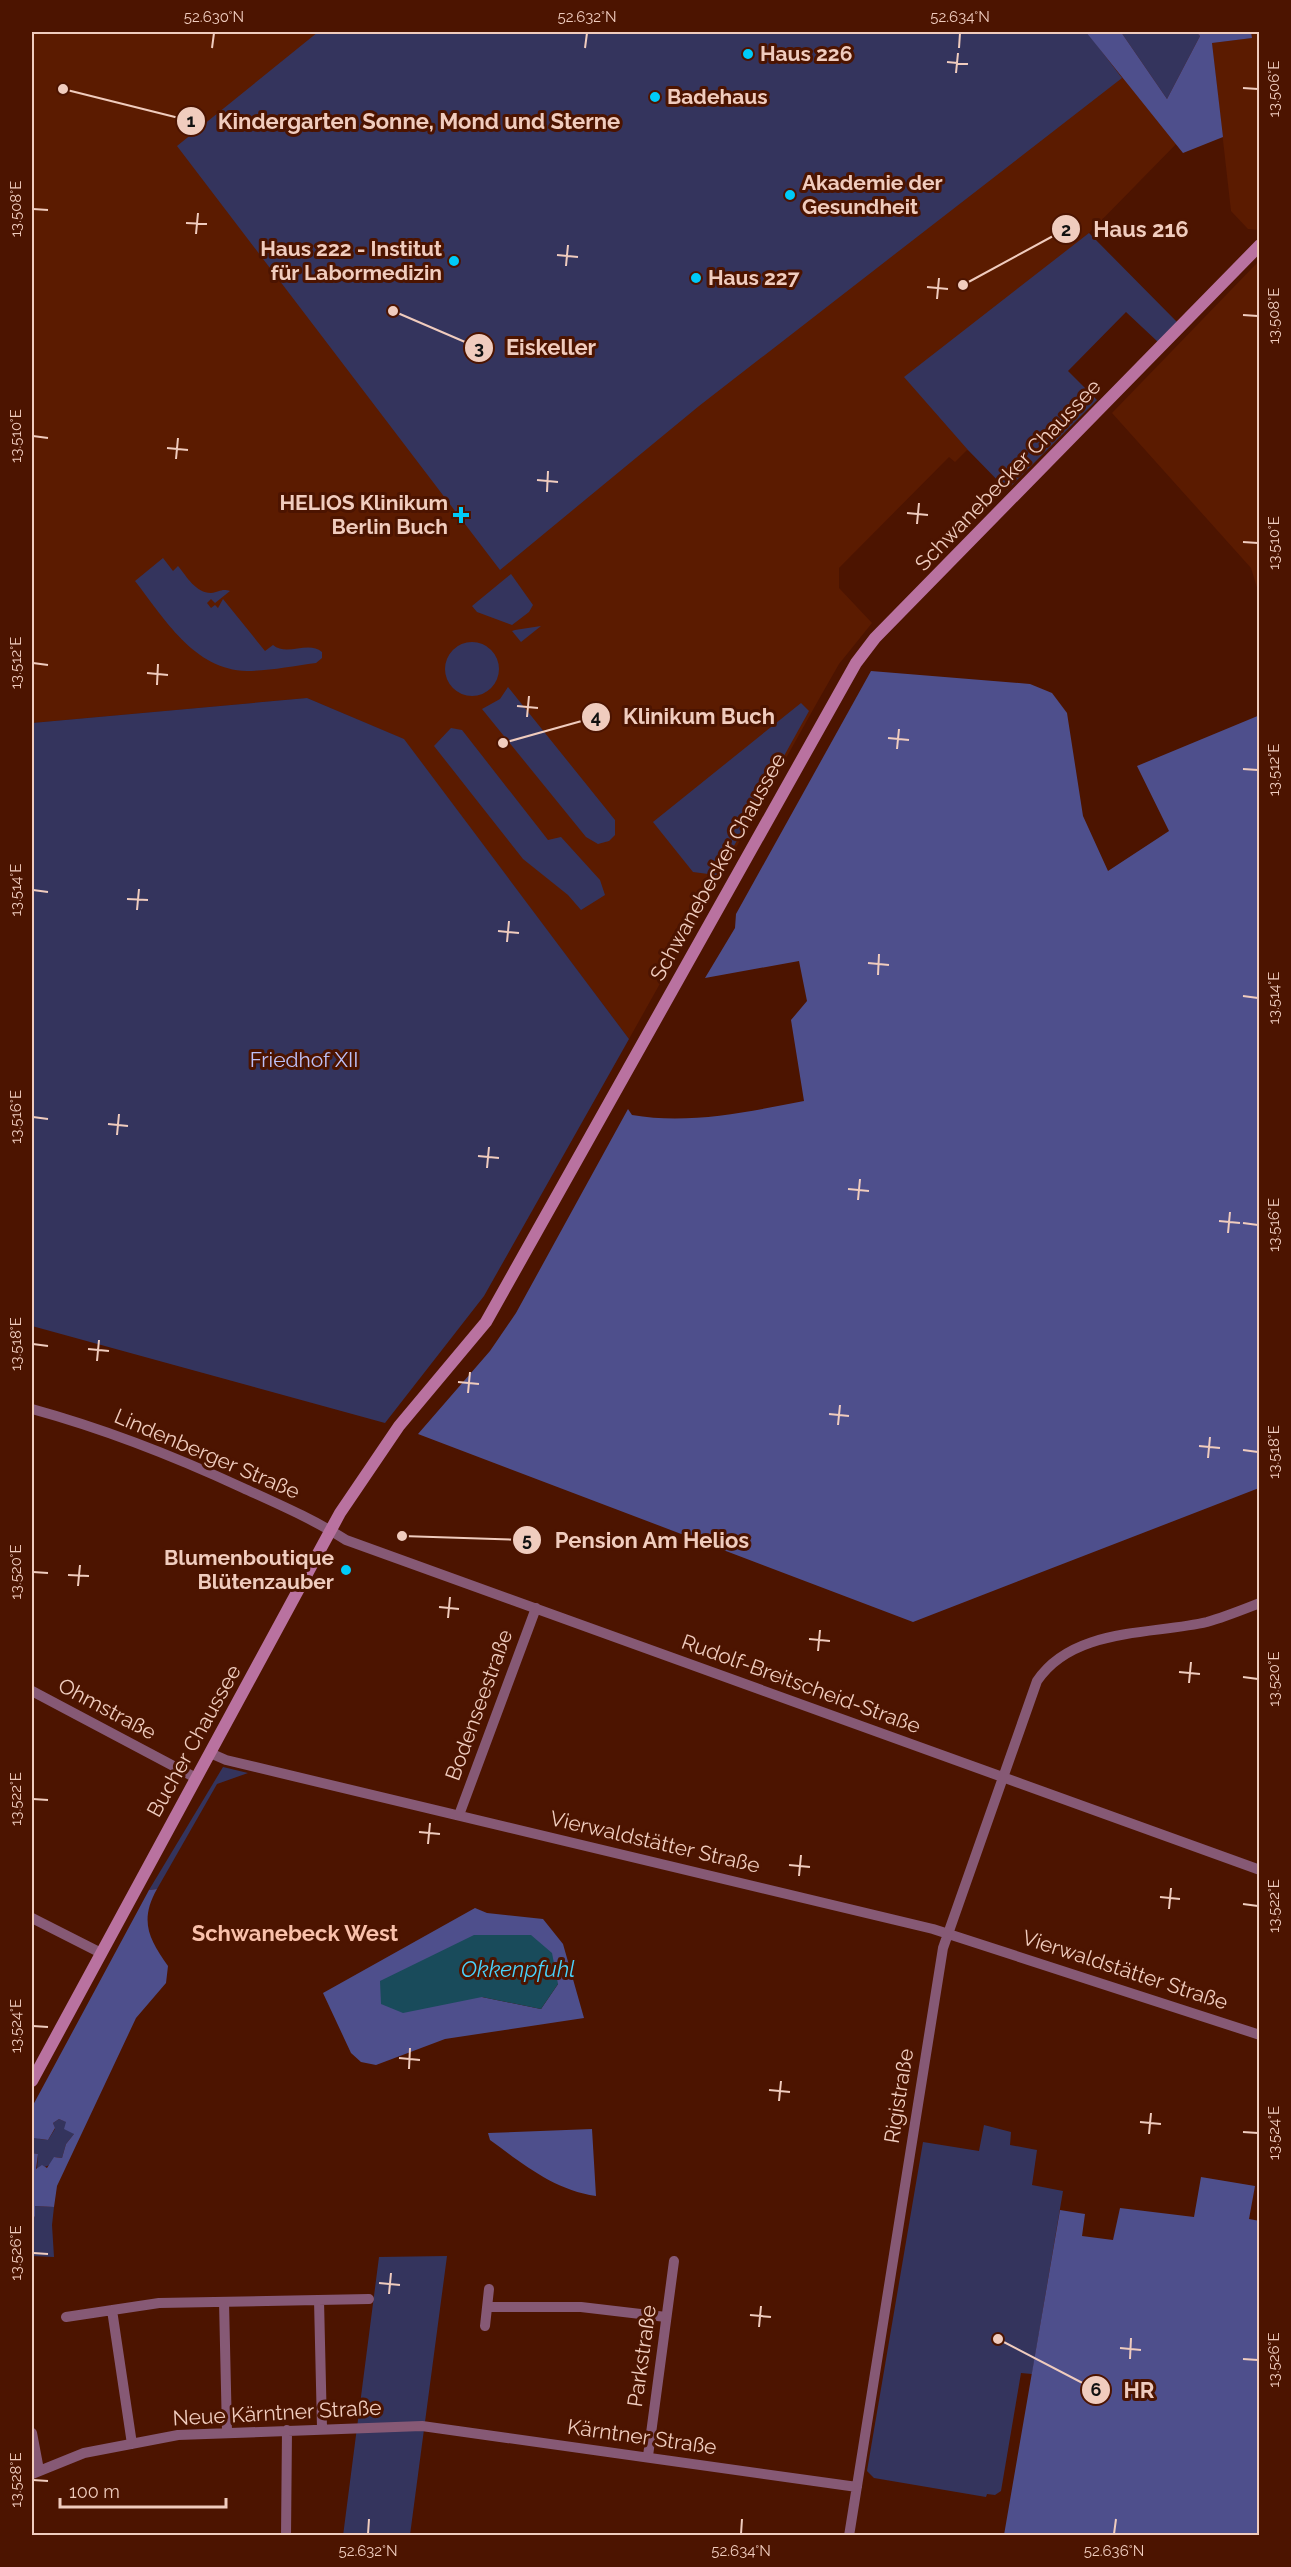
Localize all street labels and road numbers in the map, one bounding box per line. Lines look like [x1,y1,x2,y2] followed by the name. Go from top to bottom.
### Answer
[910,374,1106,576] street label: Schwanebecker Chaussee
[644,749,791,985] street label: Schwanebecker Chaussee
[111,1403,304,1504] street label: Lindenberger Straße
[440,1626,517,1784] street label: Bodenseestraße
[678,1629,924,1738] street label: Rudolf-Breitscheid-Straße
[141,1660,246,1821] street label: Bucher Chaussee
[54,1672,160,1745] street label: Ohmstraße
[548,1805,763,1878] street label: Vierwaldstätter Straße
[1019,1924,1231,2015] street label: Vierwaldstätter Straße
[879,2047,918,2145] street label: Rigistraße
[622,2303,661,2409] street label: Parkstraße
[172,2395,382,2430] street label: Neue Kärntner Straße
[566,2414,718,2459] street label: Kärntner Straße

